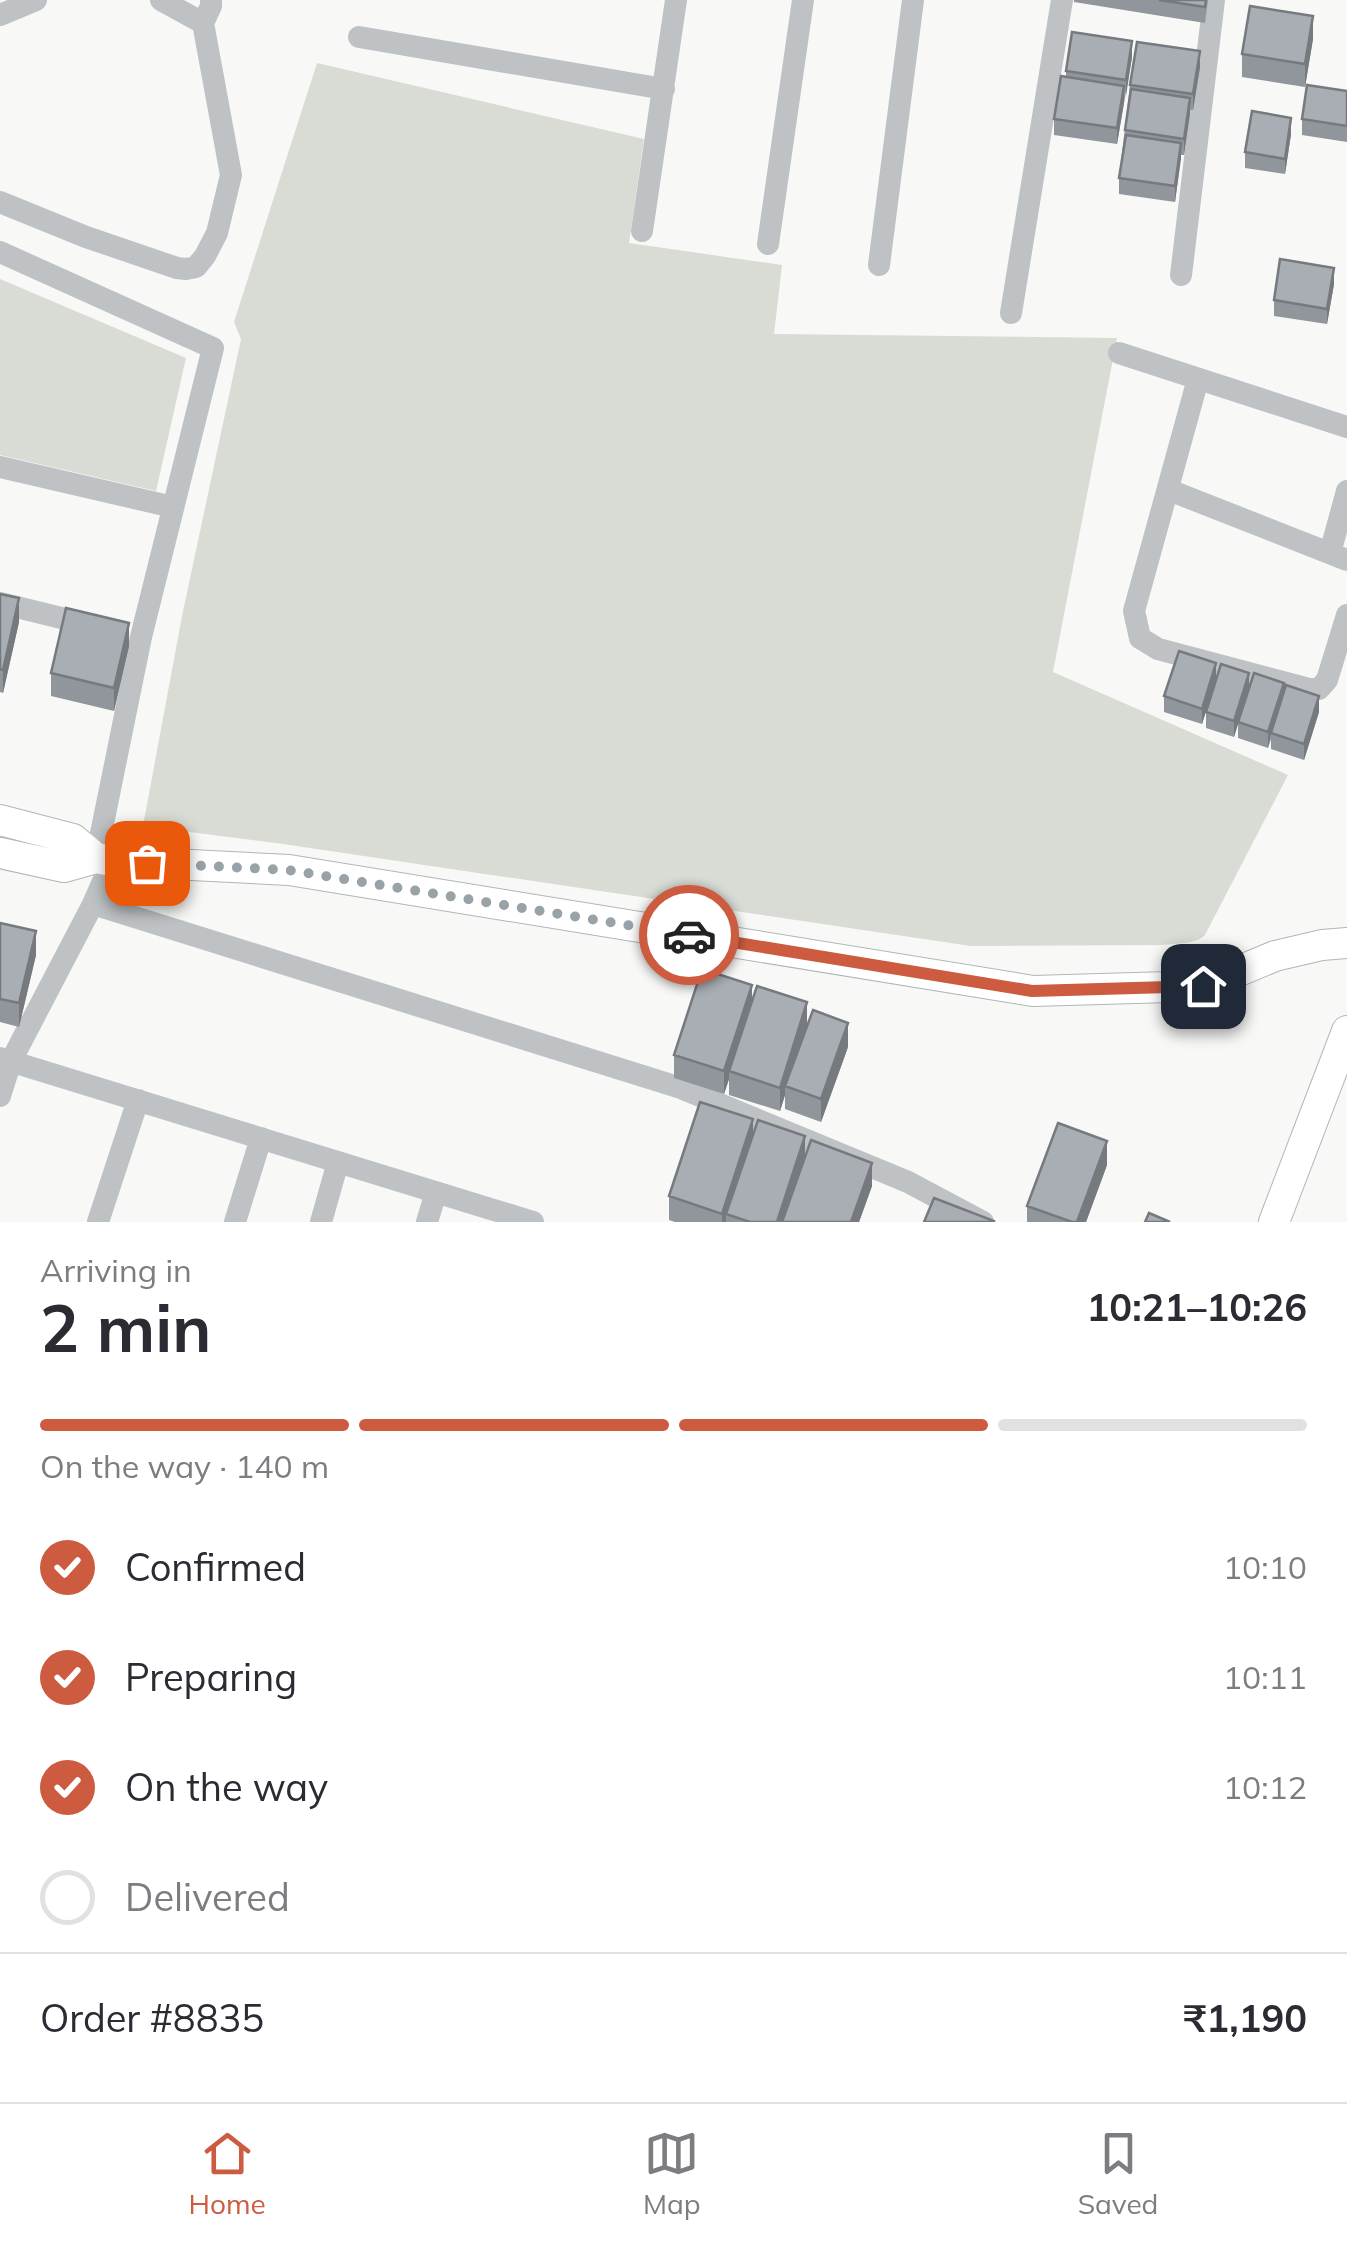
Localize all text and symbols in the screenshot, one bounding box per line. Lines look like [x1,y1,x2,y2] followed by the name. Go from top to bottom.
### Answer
[105,821,190,906] pin
[120,836,175,891] icon: bag
[639,885,739,985] courier
[662,908,717,963] icon: car
[1161,944,1246,1029] pin
[1176,959,1231,1014] icon: home
[40,1250,192,1290] text: Arriving in
[1087,1283,1307,1331] text: 10:21–10:26
[40,1287,211,1368] text: 2 min
[40,1446,329,1486] text: On the way · 140 m
[40,1540,95,1595] icon: check
[125,1543,306,1591] text: Confirmed
[1223,1547,1307,1587] text: 10:10
[40,1650,95,1705] icon: check
[125,1653,297,1701] text: Preparing
[1223,1657,1307,1697] text: 10:11
[40,1760,95,1815] icon: check
[125,1763,328,1811] text: On the way
[1223,1767,1307,1807] text: 10:12
[125,1873,290,1921] text: Delivered
[40,1994,264,2042] text: Order #8835
[1184,1994,1307,2042] text: ₹1,190
[189,2126,266,2221] tab: Home
[643,2126,701,2221] tab: Map
[1078,2126,1158,2221] tab: Saved

